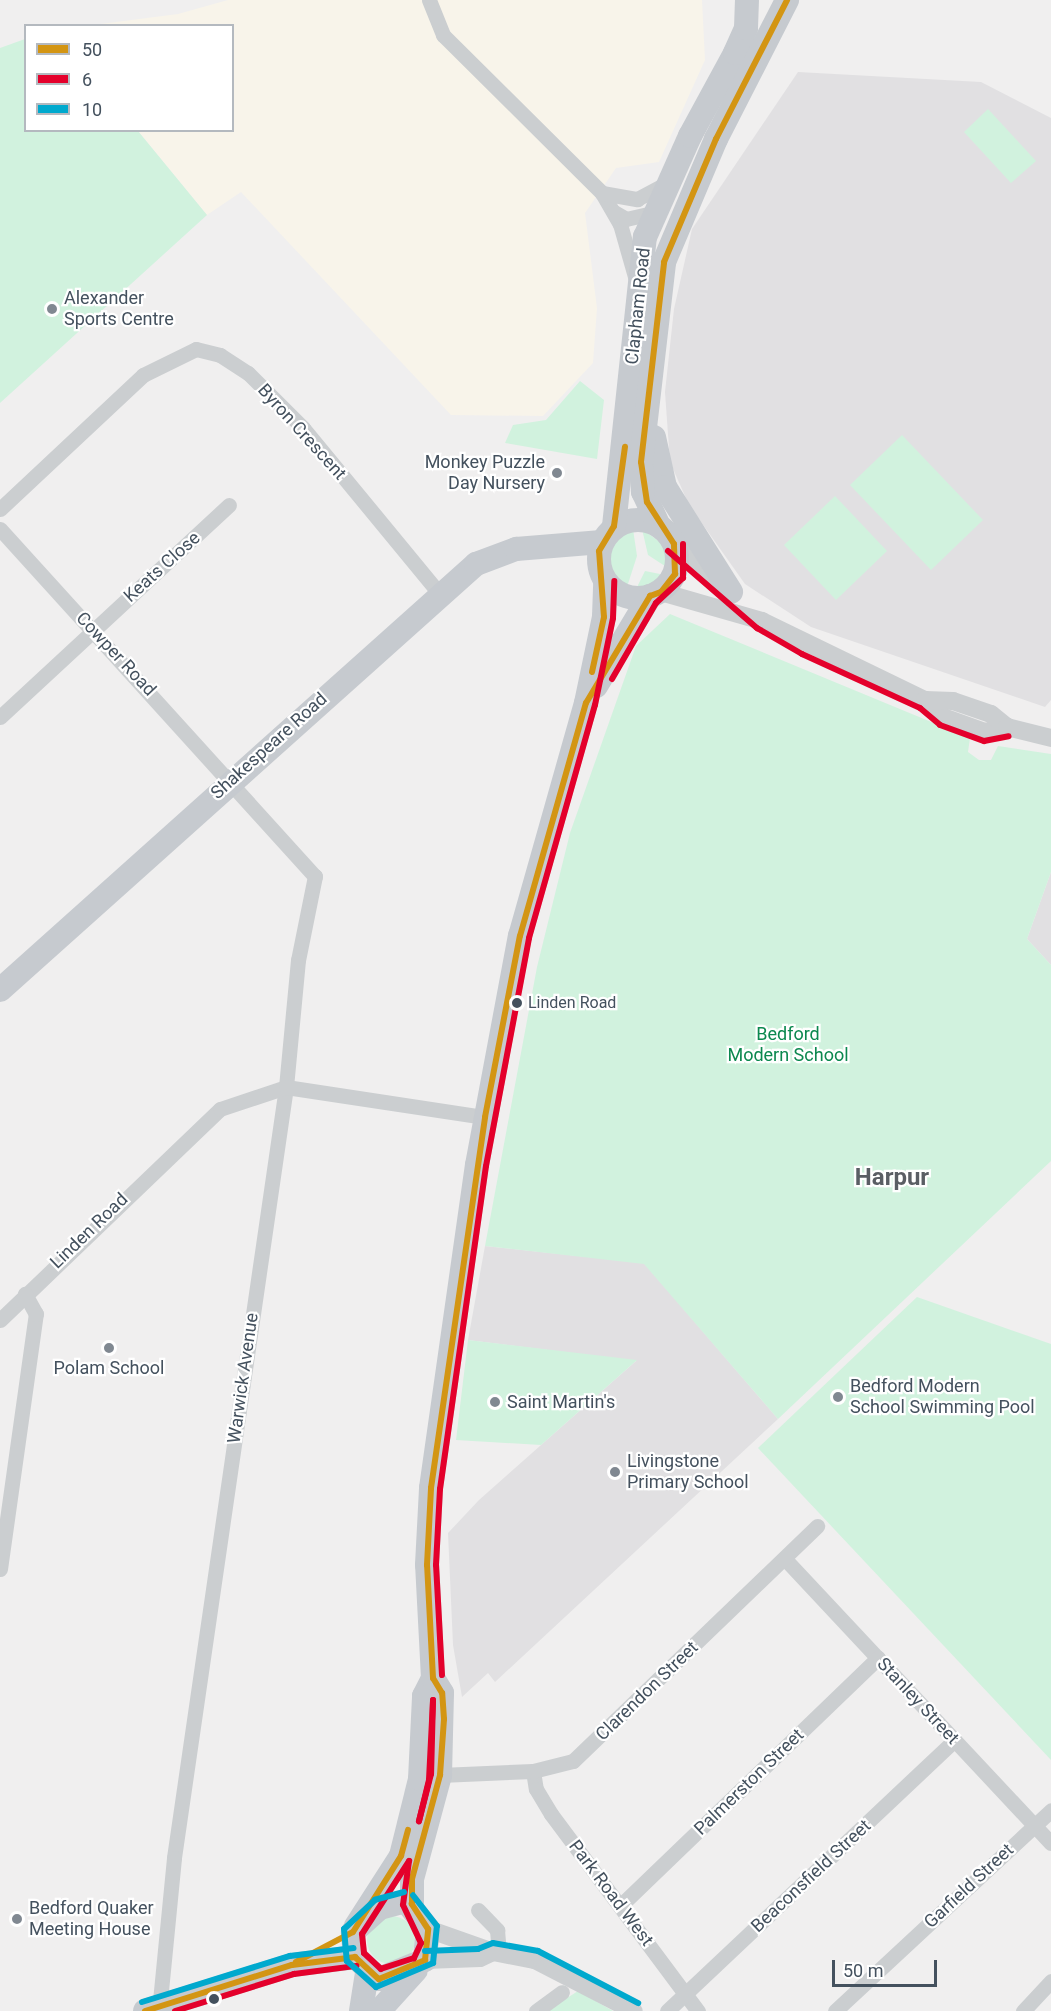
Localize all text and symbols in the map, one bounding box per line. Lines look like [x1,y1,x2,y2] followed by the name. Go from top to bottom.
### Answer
[24,24,234,132] legend
[82,39,102,60] text: 50
[82,69,92,90] text: 6
[82,99,102,120] text: 10
[621,247,655,365] street label: Clapham Road
[64,288,174,330] place label: Alexander Sports Centre
[45,302,59,316] marker: Alexander Sports Centre
[253,380,351,484] street label: Byron Crescent
[425,452,545,494] place label: Monkey Puzzle Day Nursery
[550,466,564,480] marker: Monkey Puzzle Day Nursery
[119,527,205,607] street label: Keats Close
[72,607,160,701] street label: Cowper Road
[206,688,332,804] street label: Shakespeare Road
[528,993,616,1013] place label: Linden Road
[511,997,523,1009] marker: Linden Road
[727,1024,849,1066] park label: Bedford Modern School
[855,1164,929,1192] district label: Harpur
[46,1189,132,1273] street label: Linden Road
[223,1311,263,1445] street label: Warwick Avenue
[102,1341,116,1355] marker: Polam School
[54,1357,164,1379] place label: Polam School
[850,1376,1035,1418] place label: Bedford Modern School Swimming Pool
[831,1390,845,1404] marker: Bedford Modern School Swimming Pool
[507,1391,615,1413] place label: Saint Martin's
[488,1395,502,1409] marker: Saint Martin's
[627,1451,749,1494] place label: Livingstone Primary School
[608,1465,622,1479] marker: Livingstone Primary School
[591,1637,703,1745] street label: Clarendon Street
[872,1653,964,1749] street label: Stanley Street
[690,1724,808,1840] street label: Palmerston Street
[747,1815,875,1937] street label: Beaconsfield Street
[564,1836,658,1950] street label: Park Road West
[920,1839,1018,1933] street label: Garfield Street
[29,1898,154,1940] place label: Bedford Quaker Meeting House
[10,1912,24,1926] marker: Bedford Quaker Meeting House
[835,1948,940,1986] scale bar
[843,1960,883,1981] text: 50 m
[208,1993,220,2005] unlabelled marker

